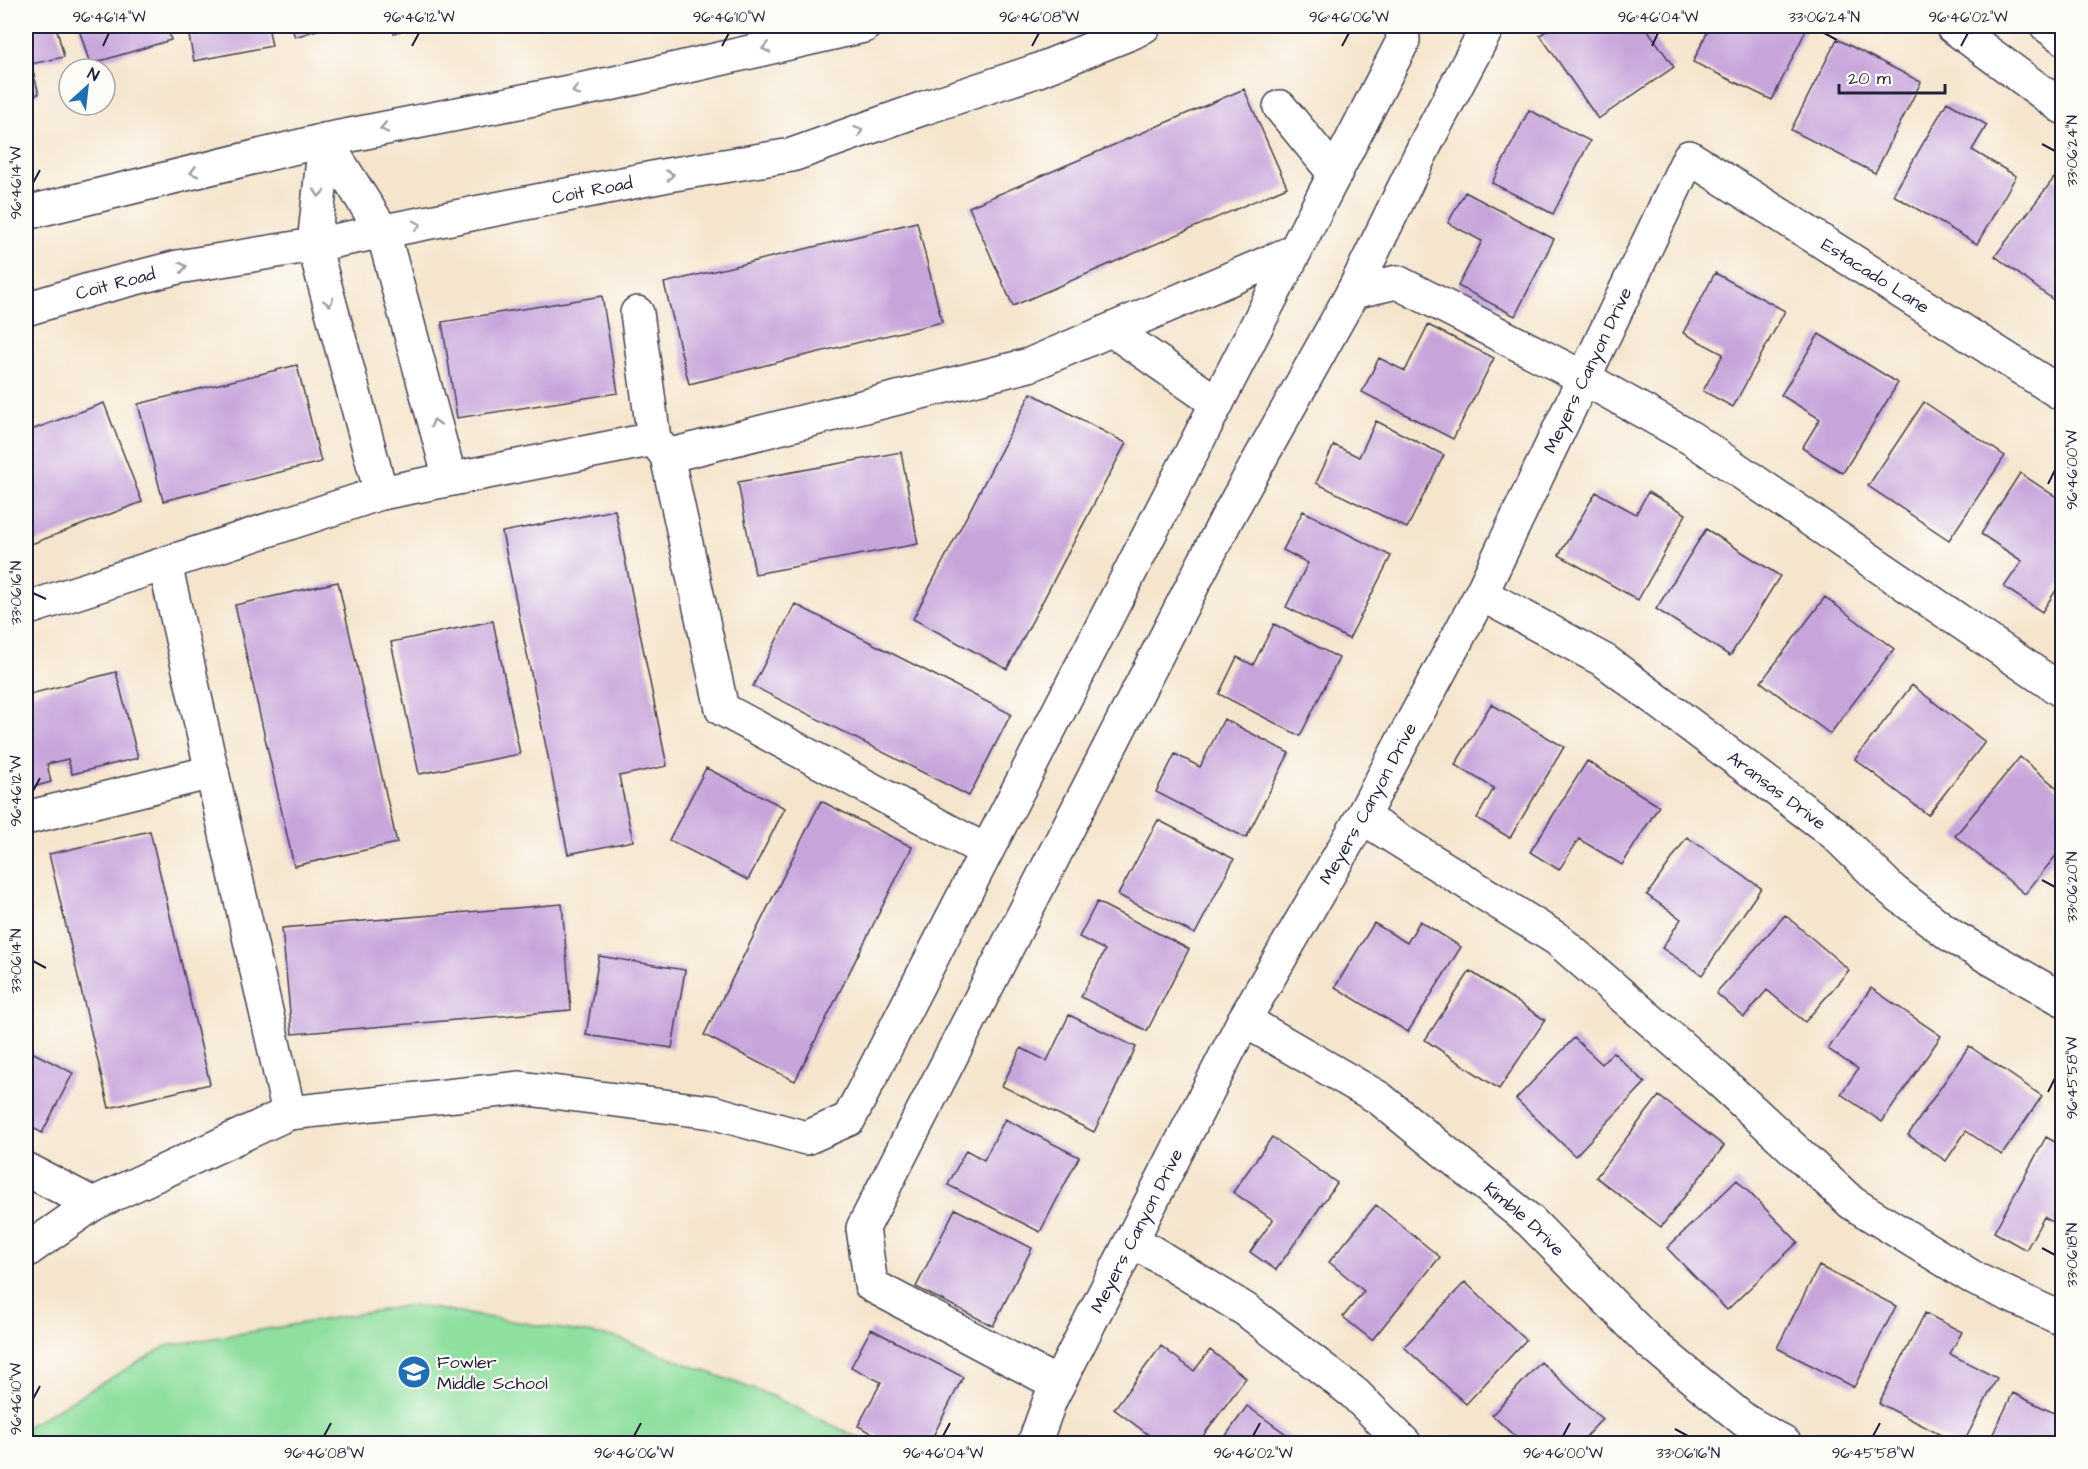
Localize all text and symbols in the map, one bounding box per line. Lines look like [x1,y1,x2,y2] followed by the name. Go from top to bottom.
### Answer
[72,7,146,28] text: 96°46'14"W
[383,7,455,28] text: 96°46'12"W
[693,7,765,28] text: 96°46'10"W
[999,7,1079,28] text: 96°46'08"W
[1309,7,1389,28] text: 96°46'06"W
[1618,7,1698,28] text: 96°46'04"W
[1788,7,1860,28] text: 33°06'24"N
[1929,7,2007,28] text: 96°46'02"W
[761,41,771,54] one-way arrow
[57,57,117,117] north arrow
[1839,57,1946,95] scale bar
[84,62,103,87] text: N
[1848,66,1891,91] text: 20 m
[571,84,581,97] one-way arrow
[2062,115,2083,187] text: 33°06'24"N
[380,121,390,134] one-way arrow
[853,126,864,139] one-way arrow
[6,146,27,220] text: 96°46'14"W
[190,165,200,178] one-way arrow
[664,169,674,182] one-way arrow
[550,170,635,211] street label: Coit Road
[314,188,326,197] one-way arrow
[411,219,421,232] one-way arrow
[1816,232,1934,320] street label: Estacado Lane
[73,261,158,306] street label: Coit Road
[178,261,188,274] one-way arrow
[1538,283,1638,457] street label: Meyers Canyon Drive
[322,296,334,307] one-way arrow
[429,418,442,428] one-way arrow
[2062,430,2083,510] text: 96°46'00"W
[6,561,27,625] text: 33°06'16"N
[1314,718,1423,889] street label: Meyers Canyon Drive
[1722,745,1831,836] street label: Aransas Drive
[6,755,27,827] text: 96°46'12"W
[2062,852,2083,922] text: 33°06'20"N
[6,929,27,993] text: 33°06'14"N
[2062,1037,2083,1119] text: 96°45'58"W
[1085,1144,1189,1317] street label: Meyers Canyon Drive
[1478,1176,1570,1262] street label: Kimble Drive
[2062,1223,2083,1287] text: 33°06'18"N
[437,1350,548,1396] place label: Fowler Middle School
[396,1354,432,1390] school or university icon: Fowler Middle School
[6,1363,27,1435] text: 96°46'10"W
[284,1443,364,1464] text: 96°46'08"W
[594,1443,674,1464] text: 96°46'06"W
[903,1443,983,1464] text: 96°46'04"W
[1214,1443,1292,1464] text: 96°46'02"W
[1523,1443,1603,1464] text: 96°46'00"W
[1656,1443,1720,1464] text: 33°06'16"N
[1832,1443,1914,1464] text: 96°45'58"W

